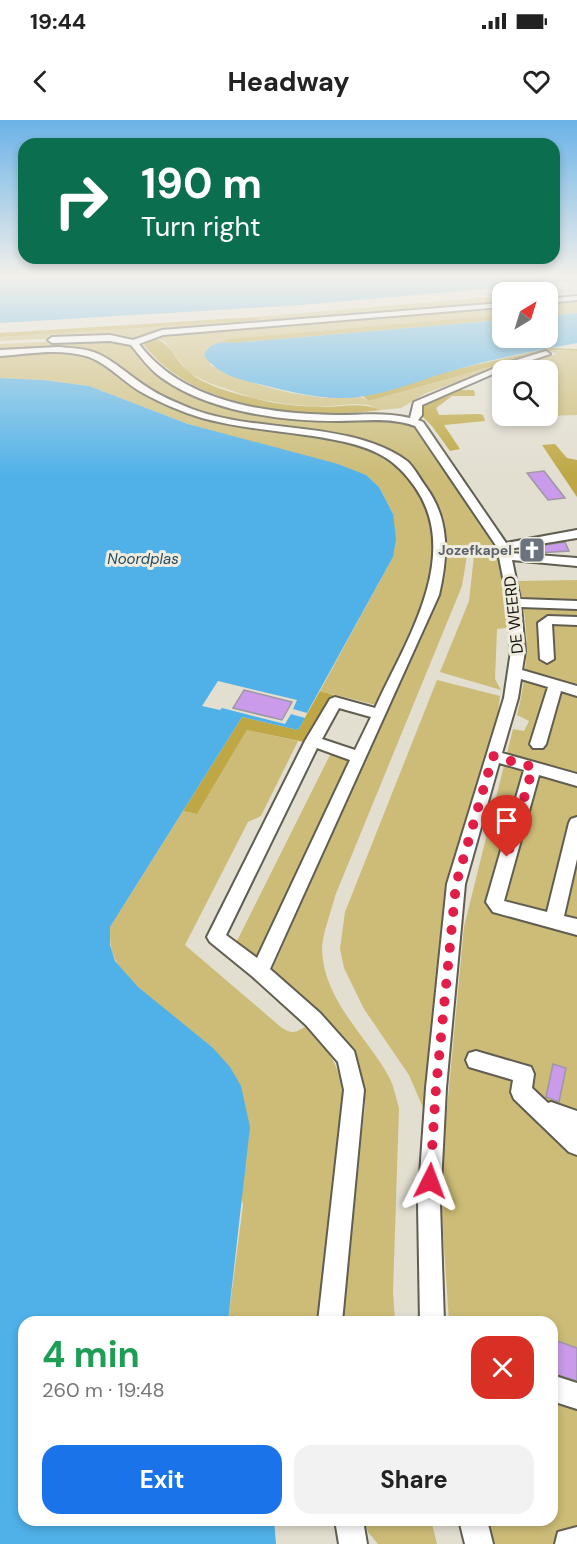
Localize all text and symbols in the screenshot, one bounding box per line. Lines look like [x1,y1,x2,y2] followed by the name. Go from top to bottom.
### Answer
[30,7,86,36] text: 19:44
[227,64,350,99] text: Headway
[24,65,57,98] icon: back
[520,65,553,98] icon: heart
[141,156,262,211] text: 190 m
[42,162,120,240] icon: right
[141,209,261,244] text: Turn right
[492,282,558,348] north arrow
[492,282,558,426] map controls
[492,360,558,426] button: search
[517,535,547,565] church icon: Jozefkapel
[438,541,512,559] place label: Jozefkapel
[107,549,179,569] water label: Noordplas
[499,575,528,655] street label: DE WEERD
[481,795,532,857] pin
[490,804,523,837] icon: arrive
[398,1149,462,1213] position arrow
[42,1331,140,1378] text: 4 min
[471,1336,534,1399] button: close
[42,1377,165,1403] text: 260 m · 19:48
[42,1445,282,1514] button: Exit
[294,1445,534,1514] button: Share

